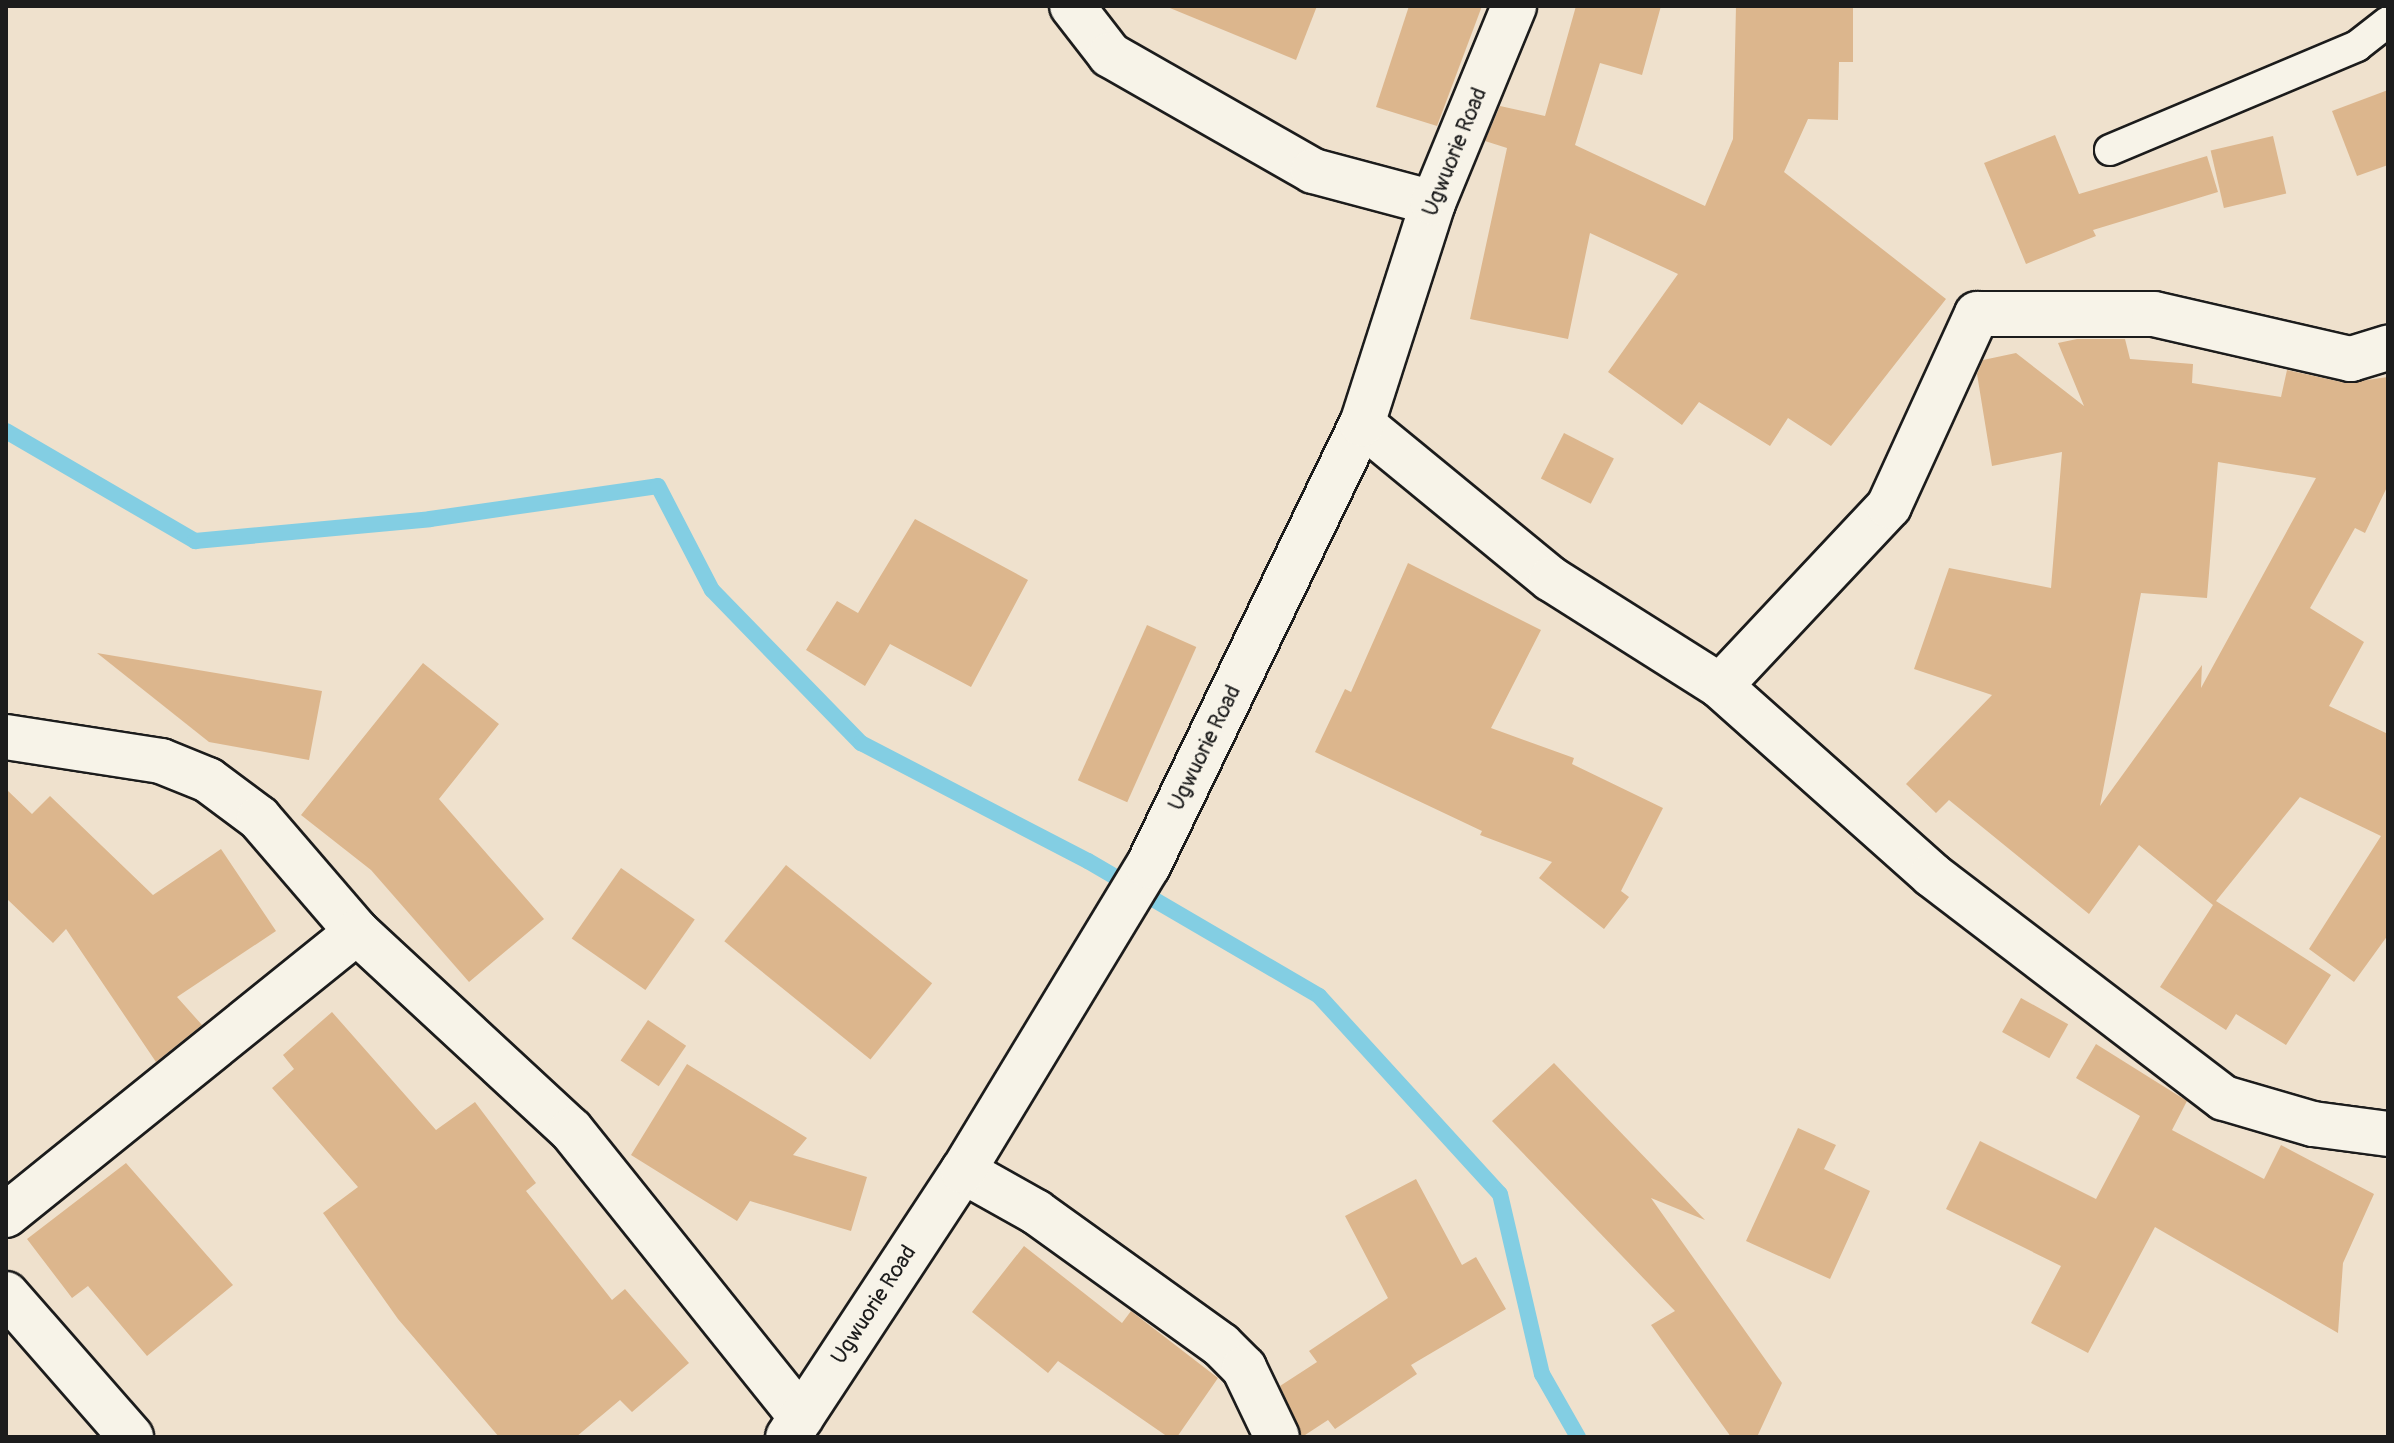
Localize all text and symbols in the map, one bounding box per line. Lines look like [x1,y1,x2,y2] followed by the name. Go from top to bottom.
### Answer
[1417,84,1493,220] street label: Ugwuorie Road
[1163,681,1247,815] street label: Ugwuorie Road
[826,1241,922,1369] street label: Ugwuorie Road

